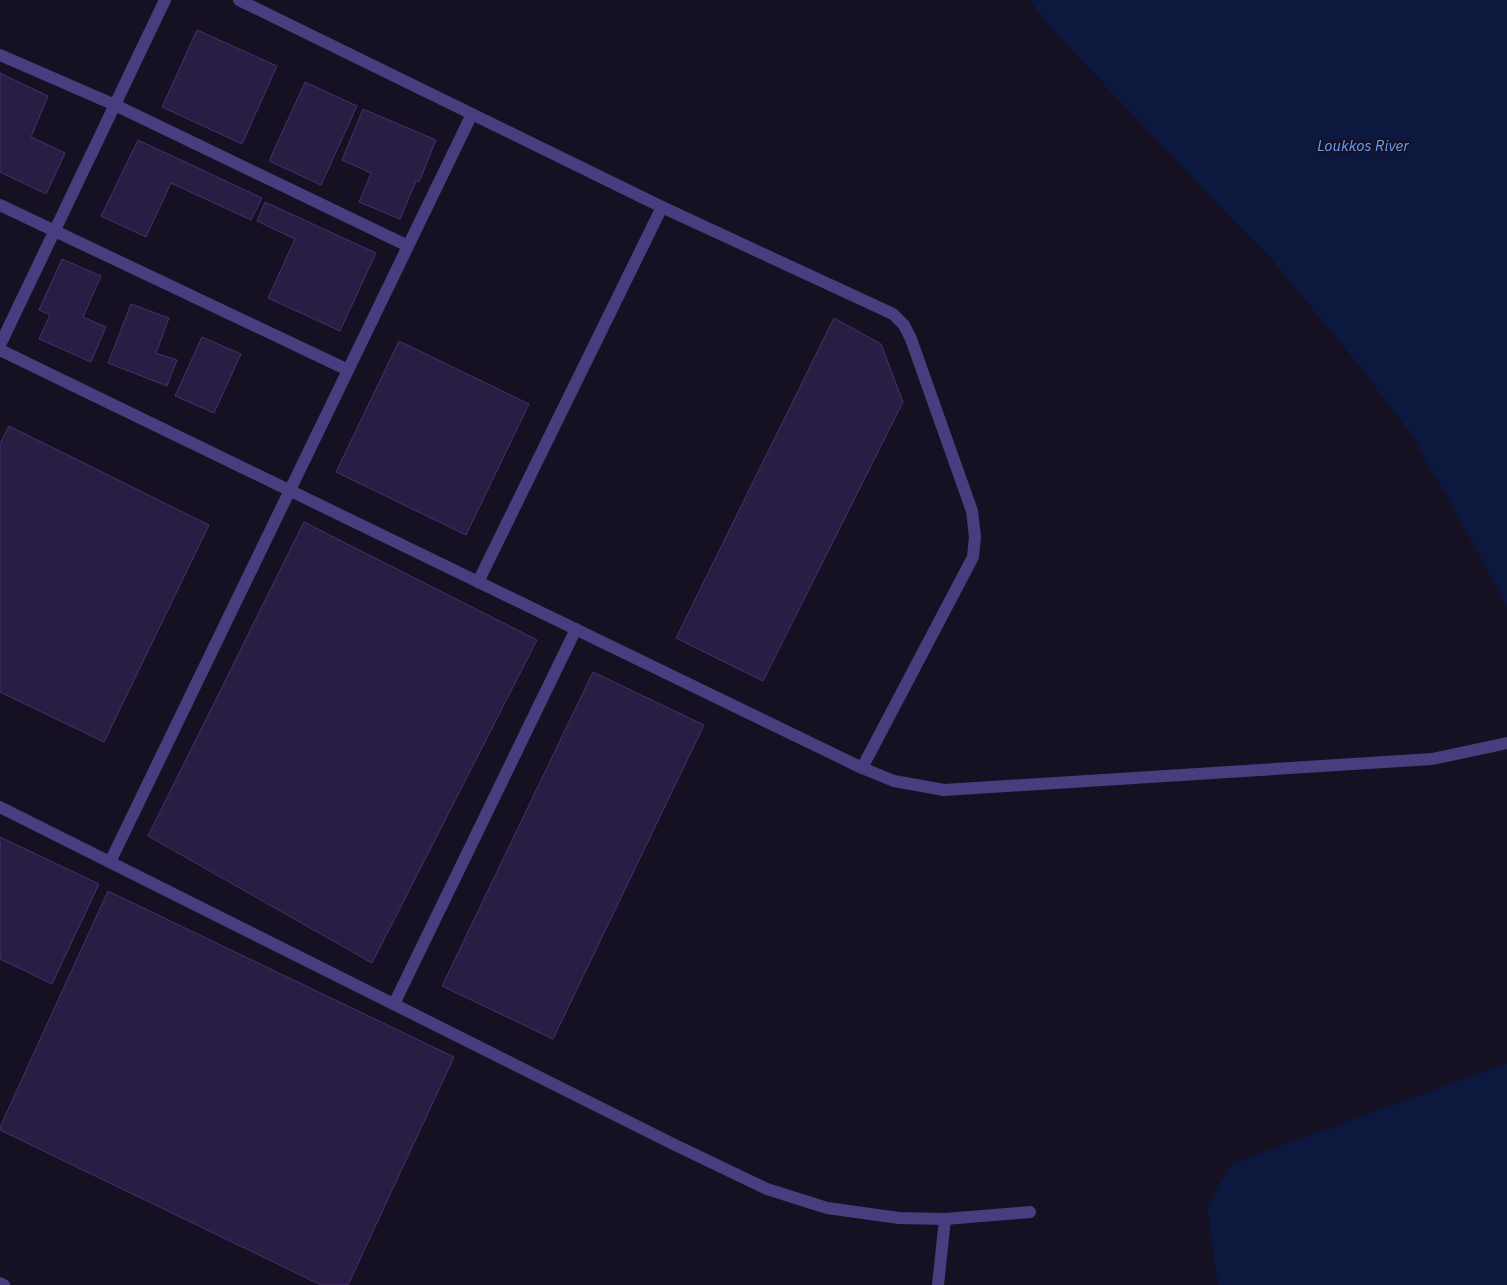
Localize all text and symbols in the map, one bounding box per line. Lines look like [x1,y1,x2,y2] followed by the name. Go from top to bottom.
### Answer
[1317,136,1409,155] water label: Loukkos River

